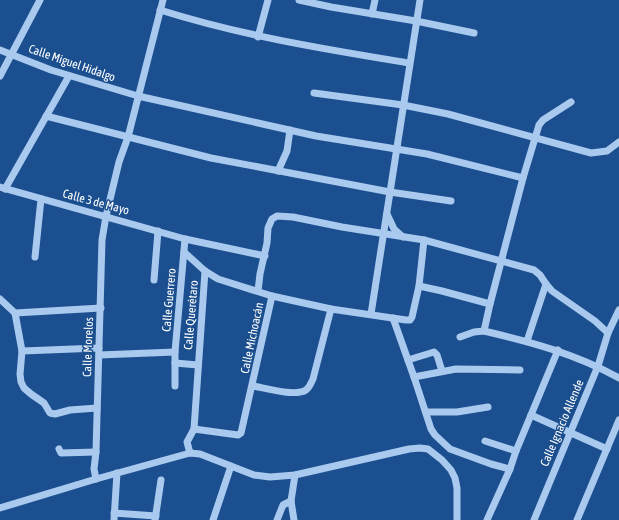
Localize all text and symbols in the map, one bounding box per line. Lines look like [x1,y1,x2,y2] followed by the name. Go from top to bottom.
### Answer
[27,42,118,85] street label: Calle Miguel Hidalgo
[61,186,131,218] street label: Calle 3 de Mayo
[159,267,179,332] street label: Calle Guerrero
[181,279,201,350] street label: Calle Querétaro
[238,301,266,375] street label: Calle Michoacán
[80,317,96,377] street label: Calle Morelos
[537,377,587,469] street label: Calle Ignacio Allende

